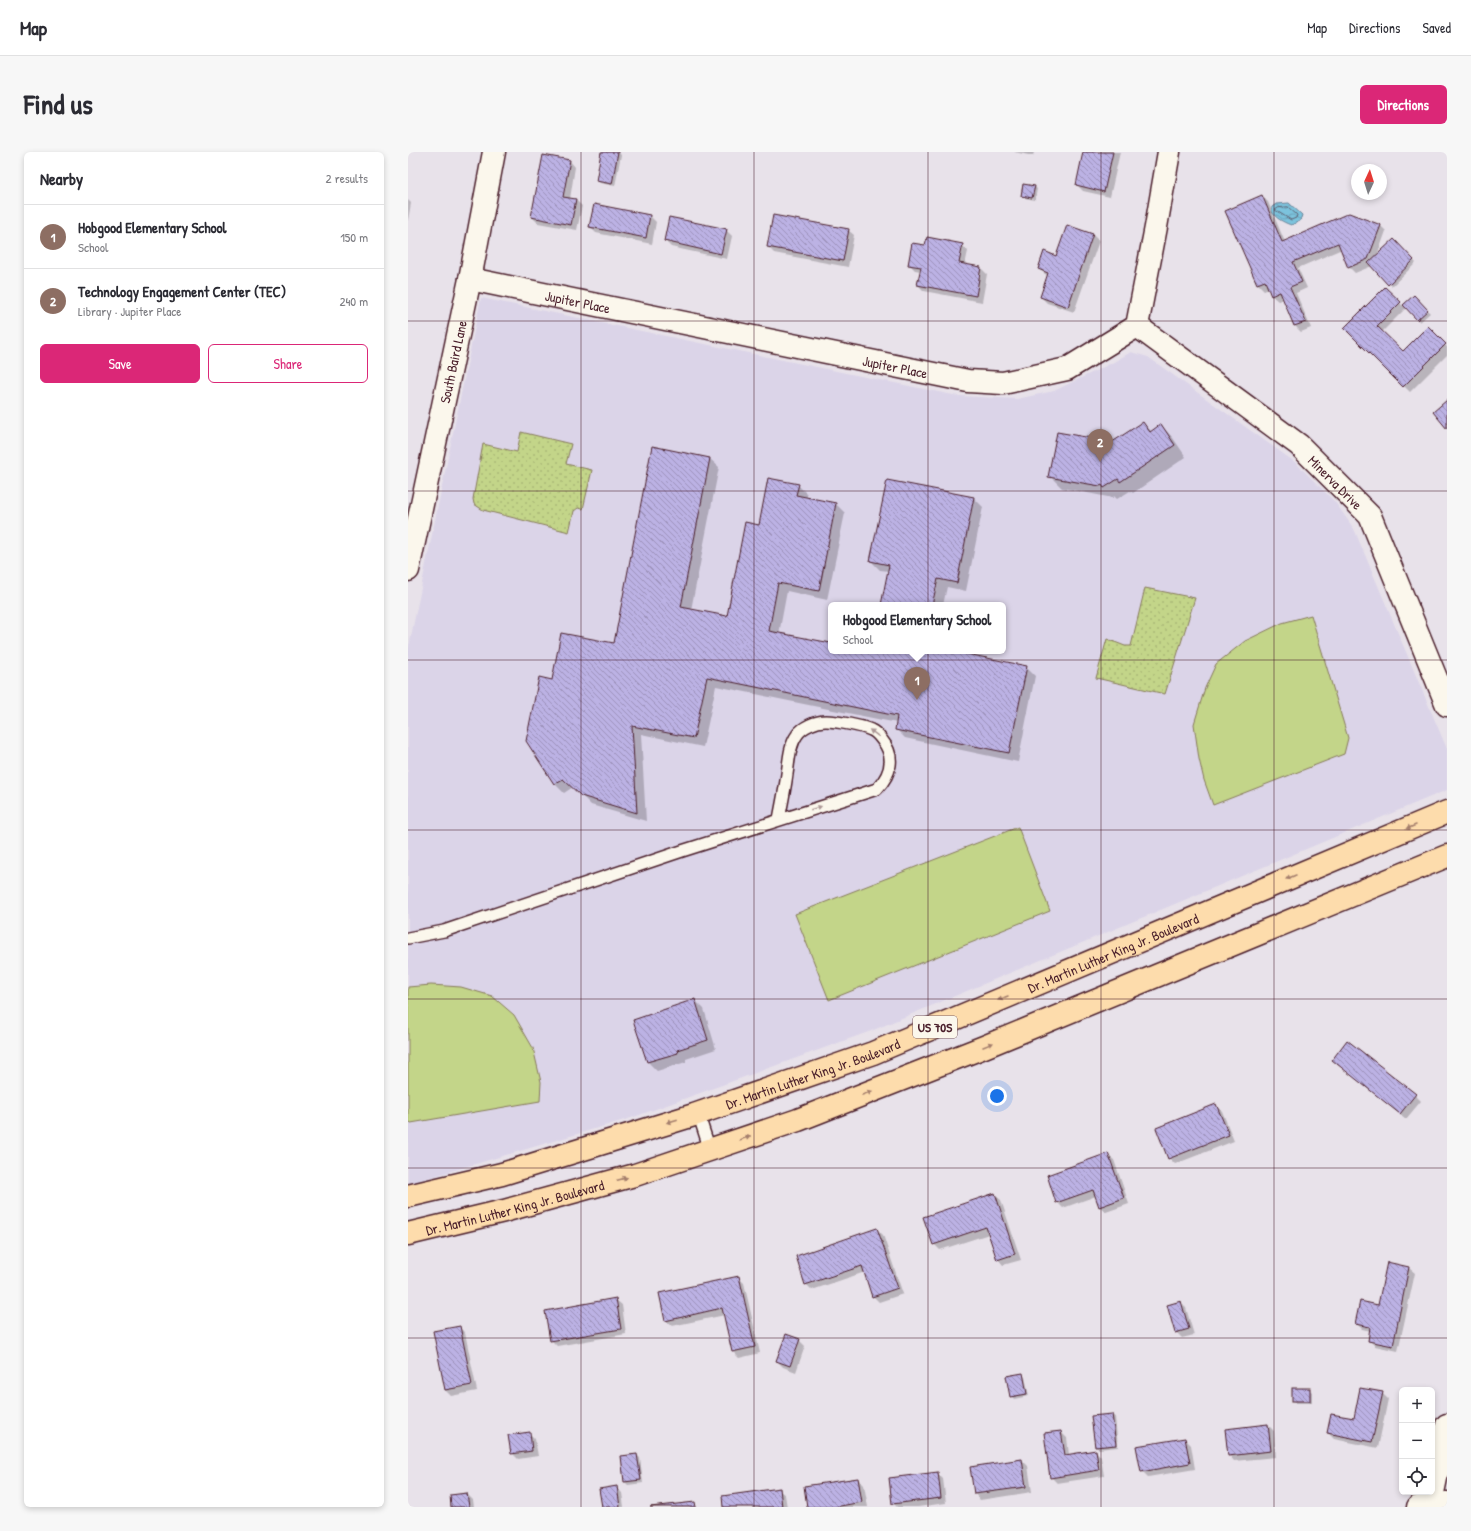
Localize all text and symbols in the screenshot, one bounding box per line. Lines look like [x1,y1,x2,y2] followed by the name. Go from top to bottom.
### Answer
[20,15,47,41] text: Map
[1307,18,1327,37] text: Map
[1349,18,1400,37] text: Directions
[1422,18,1451,37] text: Saved
[24,85,93,123] text: Find us
[1360,85,1447,124] button: Directions
[1351,164,1387,200] north arrow
[40,167,83,190] text: Nearby
[326,169,368,187] text: 2 results
[78,217,227,238] text: Hobgood Elementary School
[51,228,55,246] text: 1
[340,228,368,246] text: 150 m
[78,238,108,256] text: School
[78,281,286,302] text: Technology Engagement Center (TEC)
[544,285,612,317] street label: Jupiter Place
[50,292,56,310] text: 2
[339,292,368,310] text: 240 m
[78,302,181,320] text: Library · Jupiter Place
[434,318,471,405] street label: South Baird Lane
[40,344,200,383] button: Save
[208,344,368,383] button: Share
[861,350,930,382] street label: Jupiter Place
[1087,429,1113,462] pin: 2
[1304,450,1367,513] street label: Minerva Drive
[828,602,1006,654] popup
[843,609,991,630] text: Hobgood Elementary School
[843,630,873,648] text: School
[904,667,930,700] pin: 1
[869,729,880,737] one-way arrow
[811,805,823,811] one-way arrow
[1405,824,1417,831] one-way arrow
[1285,875,1297,881] one-way arrow
[1025,908,1202,997] street label: Dr. Martin Luther King Jr. Boulevard
[998,995,1009,1001] one-way arrow
[913,1016,957,1038] road number: US 70S
[723,1033,903,1113] street label: Dr. Martin Luther King Jr. Boulevard
[983,1042,995,1048] one-way arrow
[987,1086,1007,1106] your location
[862,1089,874,1095] one-way arrow
[665,1119,677,1125] one-way arrow
[740,1135,752,1141] one-way arrow
[424,1174,606,1239] street label: Dr. Martin Luther King Jr. Boulevard
[616,1176,628,1182] one-way arrow
[1399,1387,1435,1495] map controls
[1399,1387,1435,1423] button: +
[1399,1423,1435,1459] button: −
[1399,1459,1435,1495] button: locate

